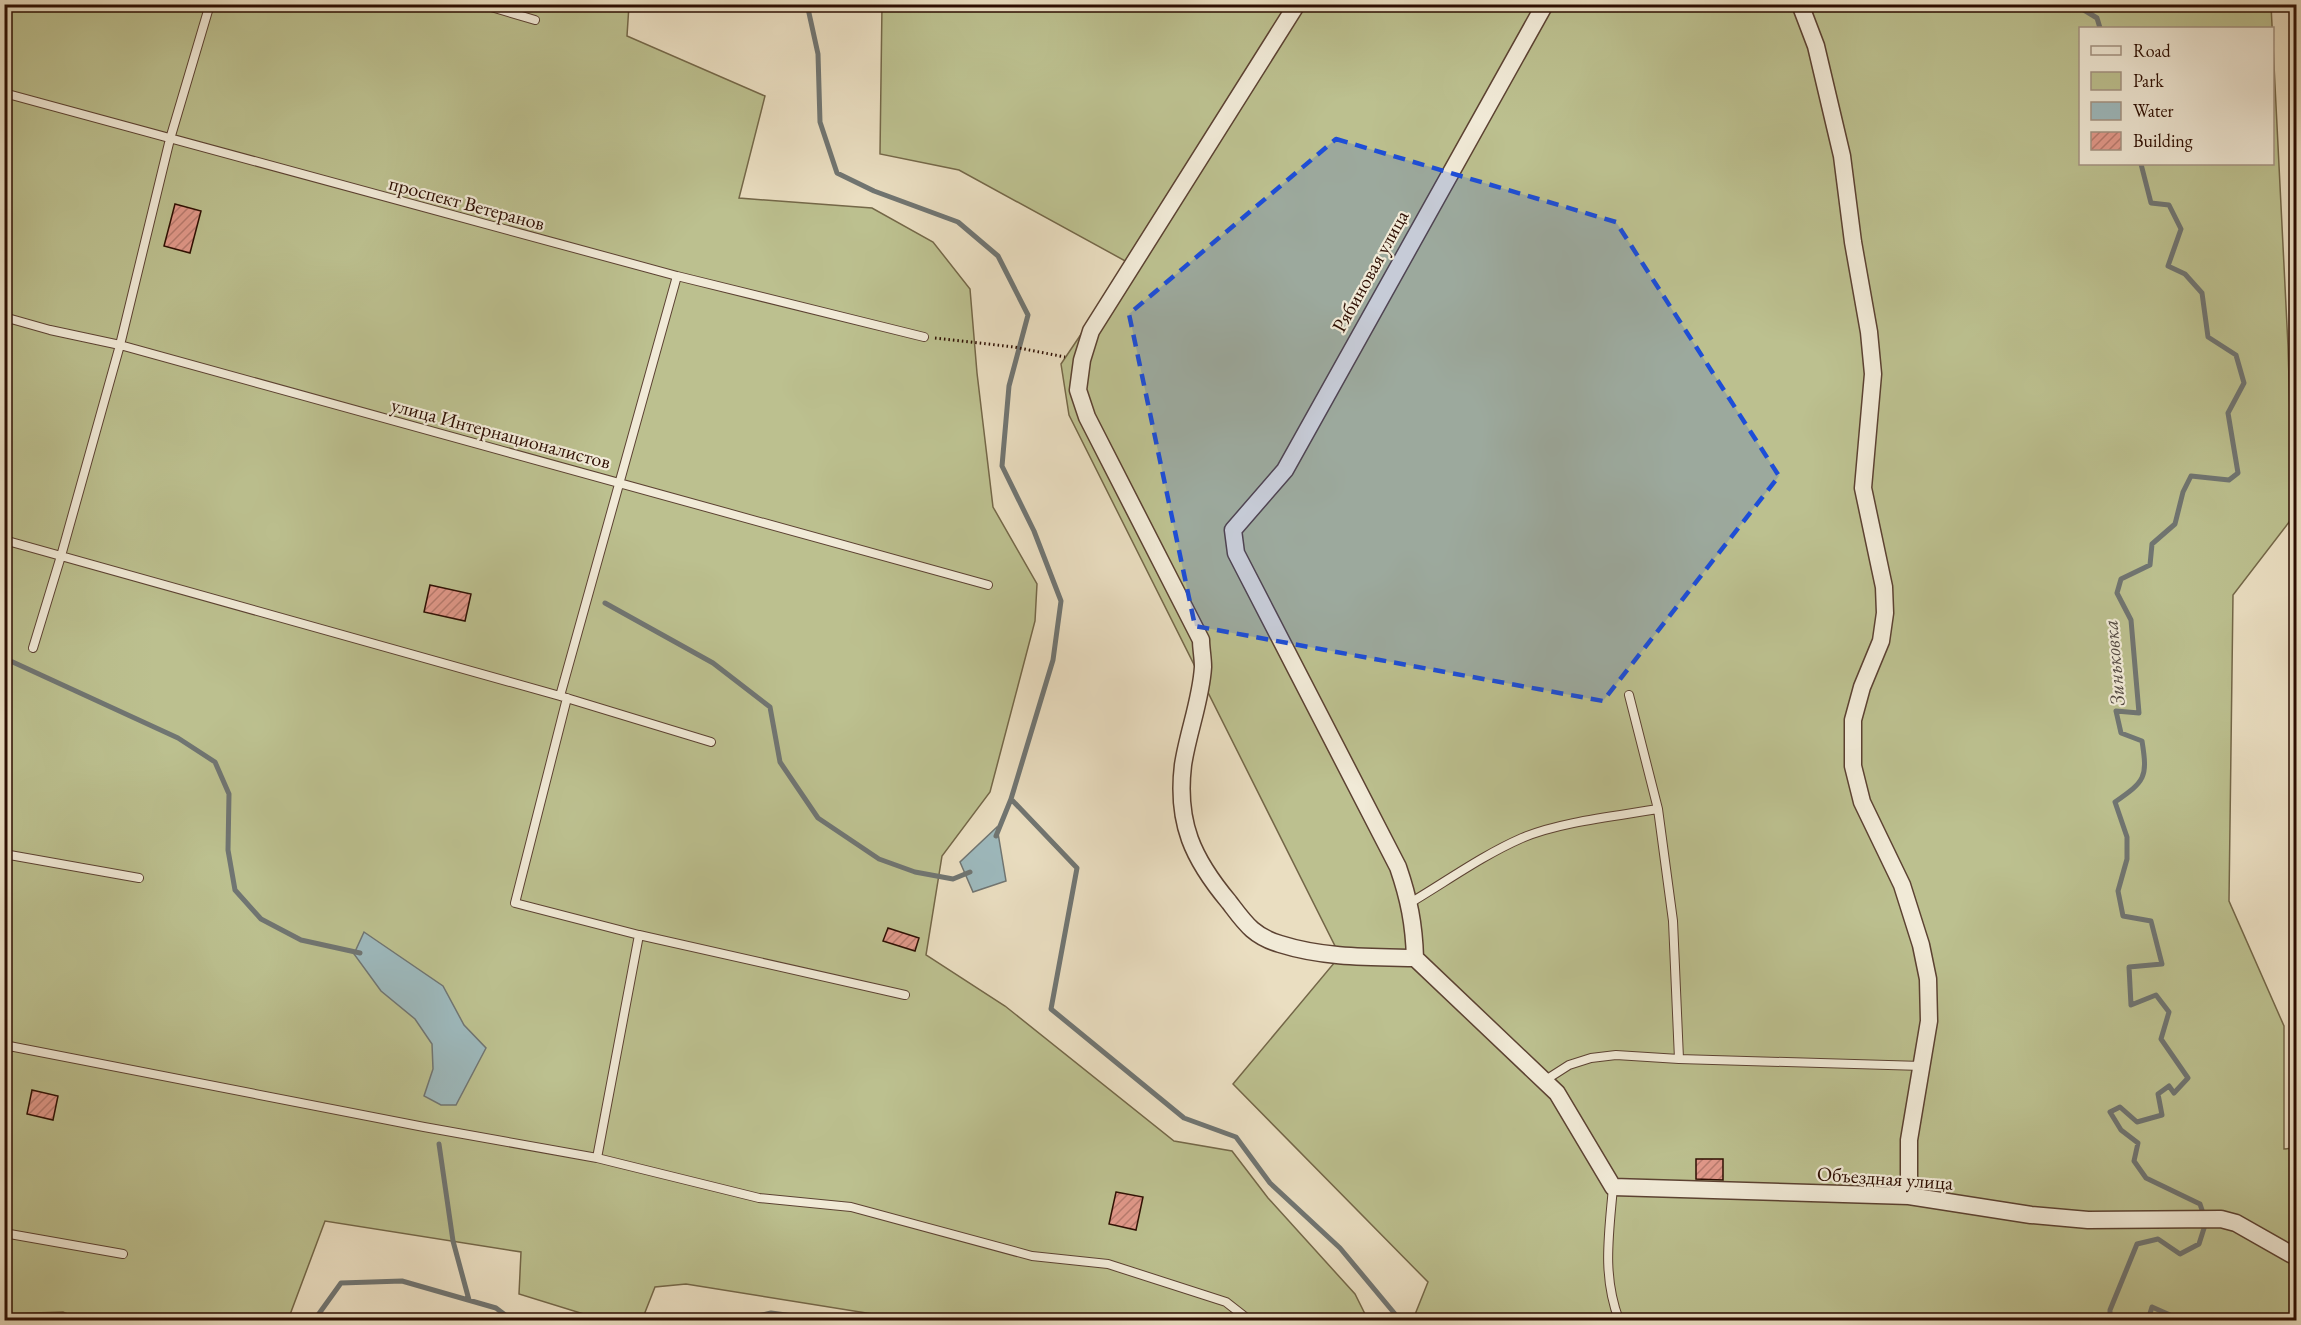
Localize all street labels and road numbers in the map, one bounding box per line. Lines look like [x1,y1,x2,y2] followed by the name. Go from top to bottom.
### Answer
[386,170,548,236] street label: проспект Ветеранов
[1326,205,1414,337] street label: Рябиновая улица
[388,391,614,475] street label: улица Интернационалистов
[1816,1160,1954,1196] street label: Объездная улица

